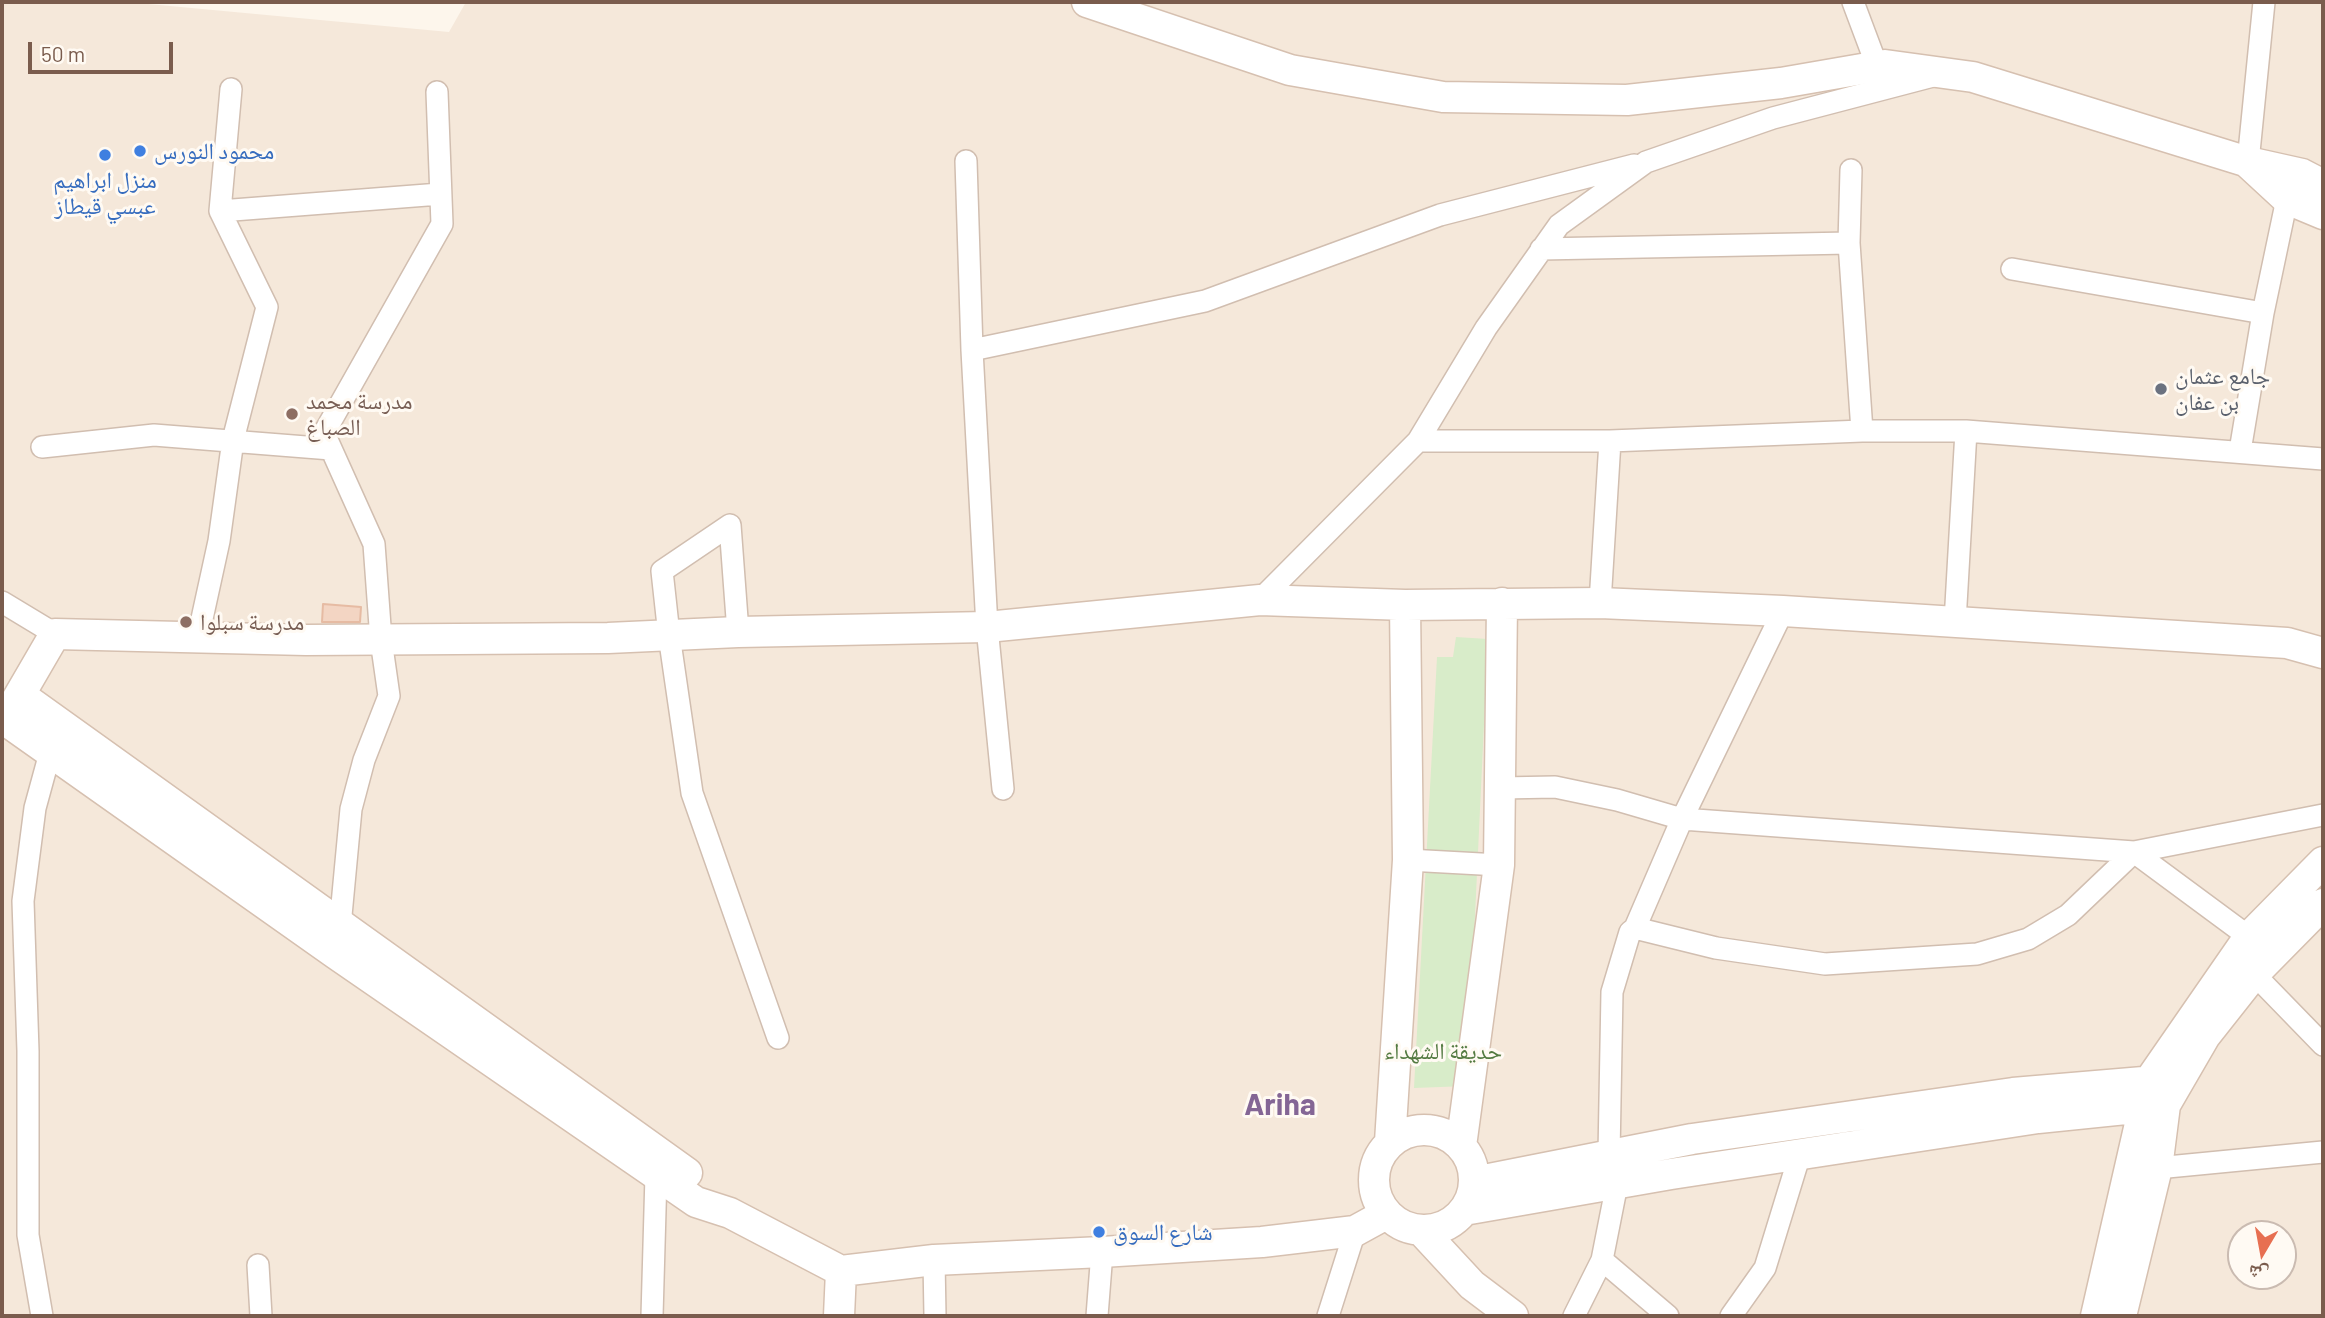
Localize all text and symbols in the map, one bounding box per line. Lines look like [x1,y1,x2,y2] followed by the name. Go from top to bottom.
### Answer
[32,28,177,72] scale bar
[41,41,85,66] text: 50 m
[154,137,274,165] place label: محمود النورس
[132,143,148,159] marker: محمود النورس
[97,147,113,163] marker: منزل ابراهيم عبسي قيطاز
[53,166,157,220] place label: منزل ابراهيم عبسي قيطاز
[2175,362,2270,416] place label: جامع عثمان بن عفان
[2153,381,2169,397] marker: جامع عثمان بن عفان
[306,387,413,441] place label: مدرسة محمد الصباغ
[284,406,300,422] marker: مدرسة محمد الصباغ
[200,608,304,636] place label: مدرسة سبلوا
[178,614,194,630] marker: مدرسة سبلوا
[1384,1037,1502,1065] park label: حديقة الشهداء
[1244,1087,1316,1123] district label: Ariha
[1113,1218,1213,1246] place label: شارع السوق
[2227,1220,2297,1290] north arrow
[1091,1224,1107,1240] marker: شارع السوق
[2247,1261,2271,1287] text: ش

